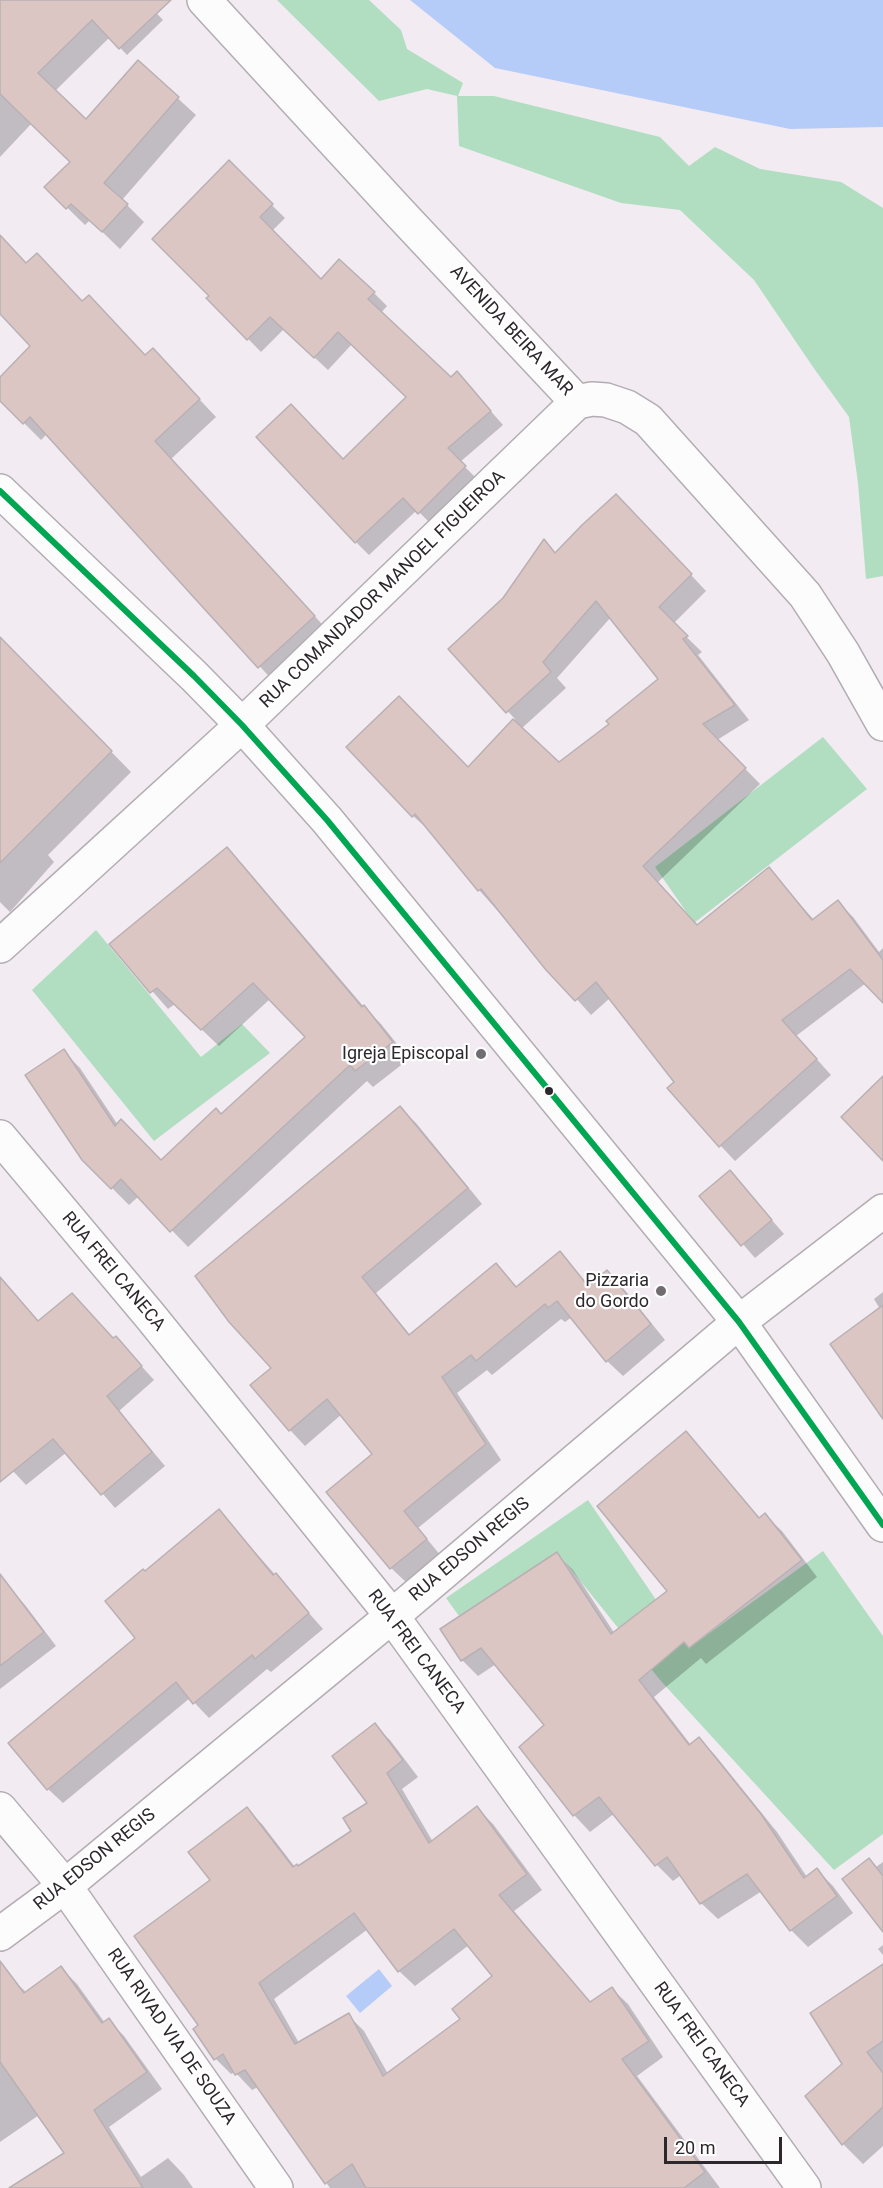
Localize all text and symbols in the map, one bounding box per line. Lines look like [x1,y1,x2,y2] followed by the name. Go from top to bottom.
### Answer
[445,261,577,401] street label: AVENIDA BEIRA MAR
[256,467,510,713] street label: RUA COMANDADOR MANOEL FIGUEIROA
[342,1043,469,1065] place label: Igreja Episcopal
[474,1047,488,1061] marker: Igreja Episcopal
[543,1085,555,1097] unlabelled marker
[57,1208,169,1336] street label: RUA FREI CANECA
[575,1270,649,1312] place label: Pizzaria do Gordo
[654,1284,668,1298] marker: Pizzaria do Gordo
[405,1493,535,1607] street label: RUA EDSON REGIS
[362,1586,470,1718] street label: RUA FREI CANECA
[30,1804,160,1916] street label: RUA EDSON REGIS
[102,1945,240,2129] street label: RUA RIVAD VIA DE SOUZA
[648,1978,754,2112] street label: RUA FREI CANECA
[667,2125,786,2163] scale bar
[675,2137,715,2158] text: 20 m

